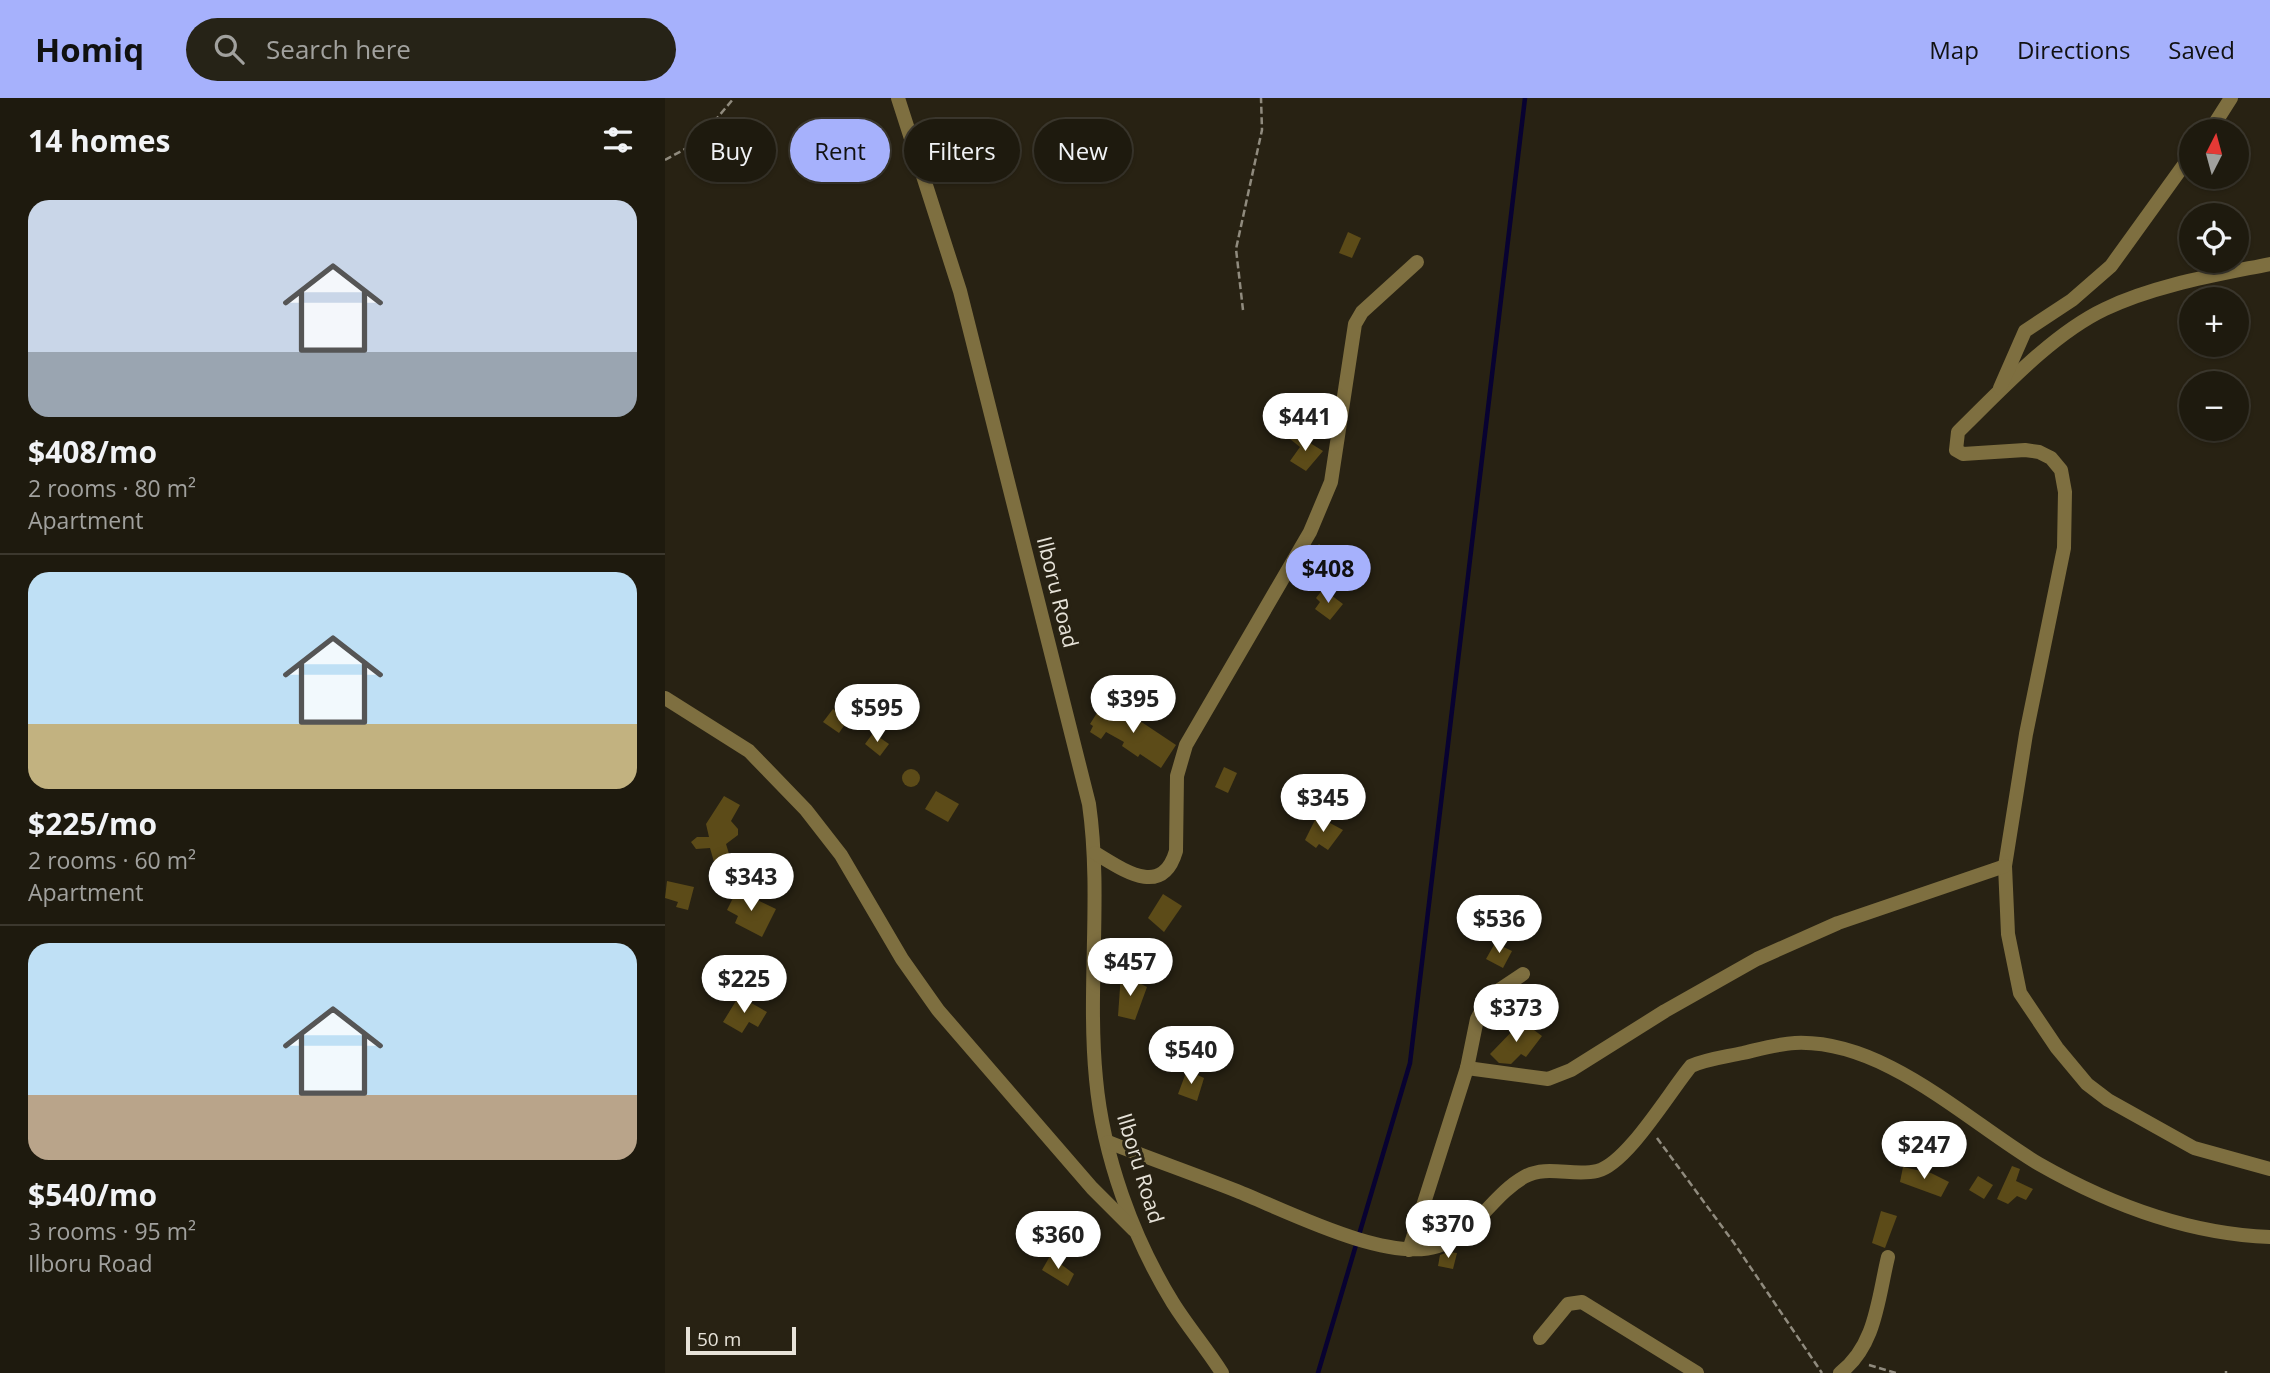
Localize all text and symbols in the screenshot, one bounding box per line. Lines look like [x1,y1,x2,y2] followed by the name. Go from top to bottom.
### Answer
[186,18,676,81] search box
[35,27,144,72] text: Homiq
[210,30,248,68] icon: search
[266,31,411,67] text: Search here
[1929,33,1979,66] text: Map
[2017,33,2130,66] text: Directions
[2168,33,2235,66] text: Saved
[686,119,776,182] chip: Buy
[790,119,890,182] chip: Rent
[904,119,1020,182] chip: Filters
[1034,119,1132,182] chip: New
[2179,119,2249,189] north arrow
[2179,119,2249,441] map controls
[28,120,171,161] text: 14 homes
[599,121,637,159] icon: filters
[2179,203,2249,273] button: locate
[270,245,396,371] icon: home
[2179,287,2249,357] button: +
[2179,371,2249,441] button: −
[1264,394,1346,453] pin: $441
[1279,400,1331,432] text: $441
[28,431,157,472] text: $408/mo
[28,472,196,504] text: 2 rooms · 80 m²
[28,504,144,536] text: Apartment
[1031,533,1085,651] street label: Ilboru Road
[1287,546,1369,605] pin: $408
[1302,552,1354,584] text: $408
[270,617,396,743] icon: home
[1092,676,1174,735] pin: $395
[1107,682,1159,714] text: $395
[836,684,918,744] pin: $595
[851,691,903,723] text: $595
[1282,774,1364,834] pin: $345
[1297,781,1349,813] text: $345
[28,803,157,844] text: $225/mo
[28,844,196,876] text: 2 rooms · 60 m²
[710,854,792,913] pin: $343
[725,860,777,892] text: $343
[28,876,144,908] text: Apartment
[1458,896,1540,955] pin: $536
[1473,902,1525,934] text: $536
[1089,939,1171,998] pin: $457
[1104,945,1156,977] text: $457
[703,956,785,1015] pin: $225
[718,962,770,994] text: $225
[1475,984,1557,1044] pin: $373
[270,988,396,1114] icon: home
[1490,991,1542,1023] text: $373
[1150,1026,1232,1086] pin: $540
[1165,1033,1217,1065] text: $540
[1111,1110,1171,1226] street label: Ilboru Road
[1883,1122,1965,1181] pin: $247
[1898,1128,1950,1160] text: $247
[28,1174,157,1215] text: $540/mo
[1407,1200,1489,1260] pin: $370
[1422,1207,1474,1239] text: $370
[1017,1212,1099,1271] pin: $360
[28,1215,196,1247] text: 3 rooms · 95 m²
[1032,1218,1084,1250] text: $360
[28,1247,153,1279] text: Ilboru Road
[686,1324,796,1356] scale bar
[697,1326,741,1352] text: 50 m

